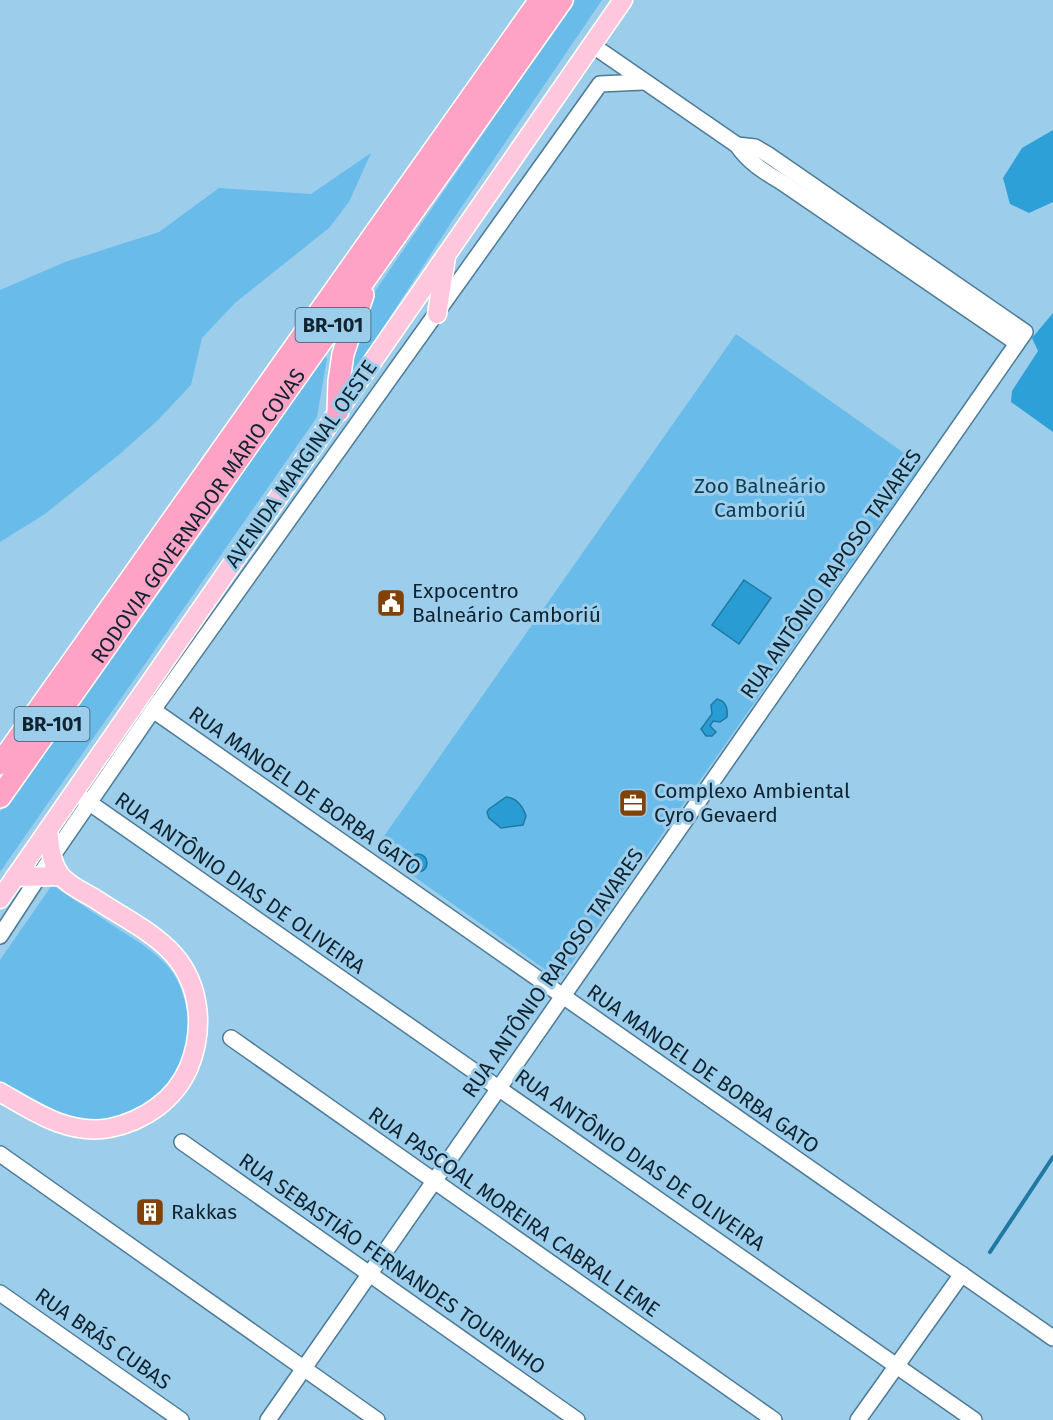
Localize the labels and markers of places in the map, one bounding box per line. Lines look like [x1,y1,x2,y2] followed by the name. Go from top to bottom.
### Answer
[412,578,601,628] place label: Expocentro Balneário Camboriú
[375,587,407,619] public building icon: Expocentro Balneário Camboriú
[654,778,850,828] place label: Complexo Ambiental Cyro Gevaerd
[617,787,649,819] office icon: Complexo Ambiental Cyro Gevaerd
[134,1196,166,1228] building icon: Rakkas
[171,1199,237,1225] place label: Rakkas

